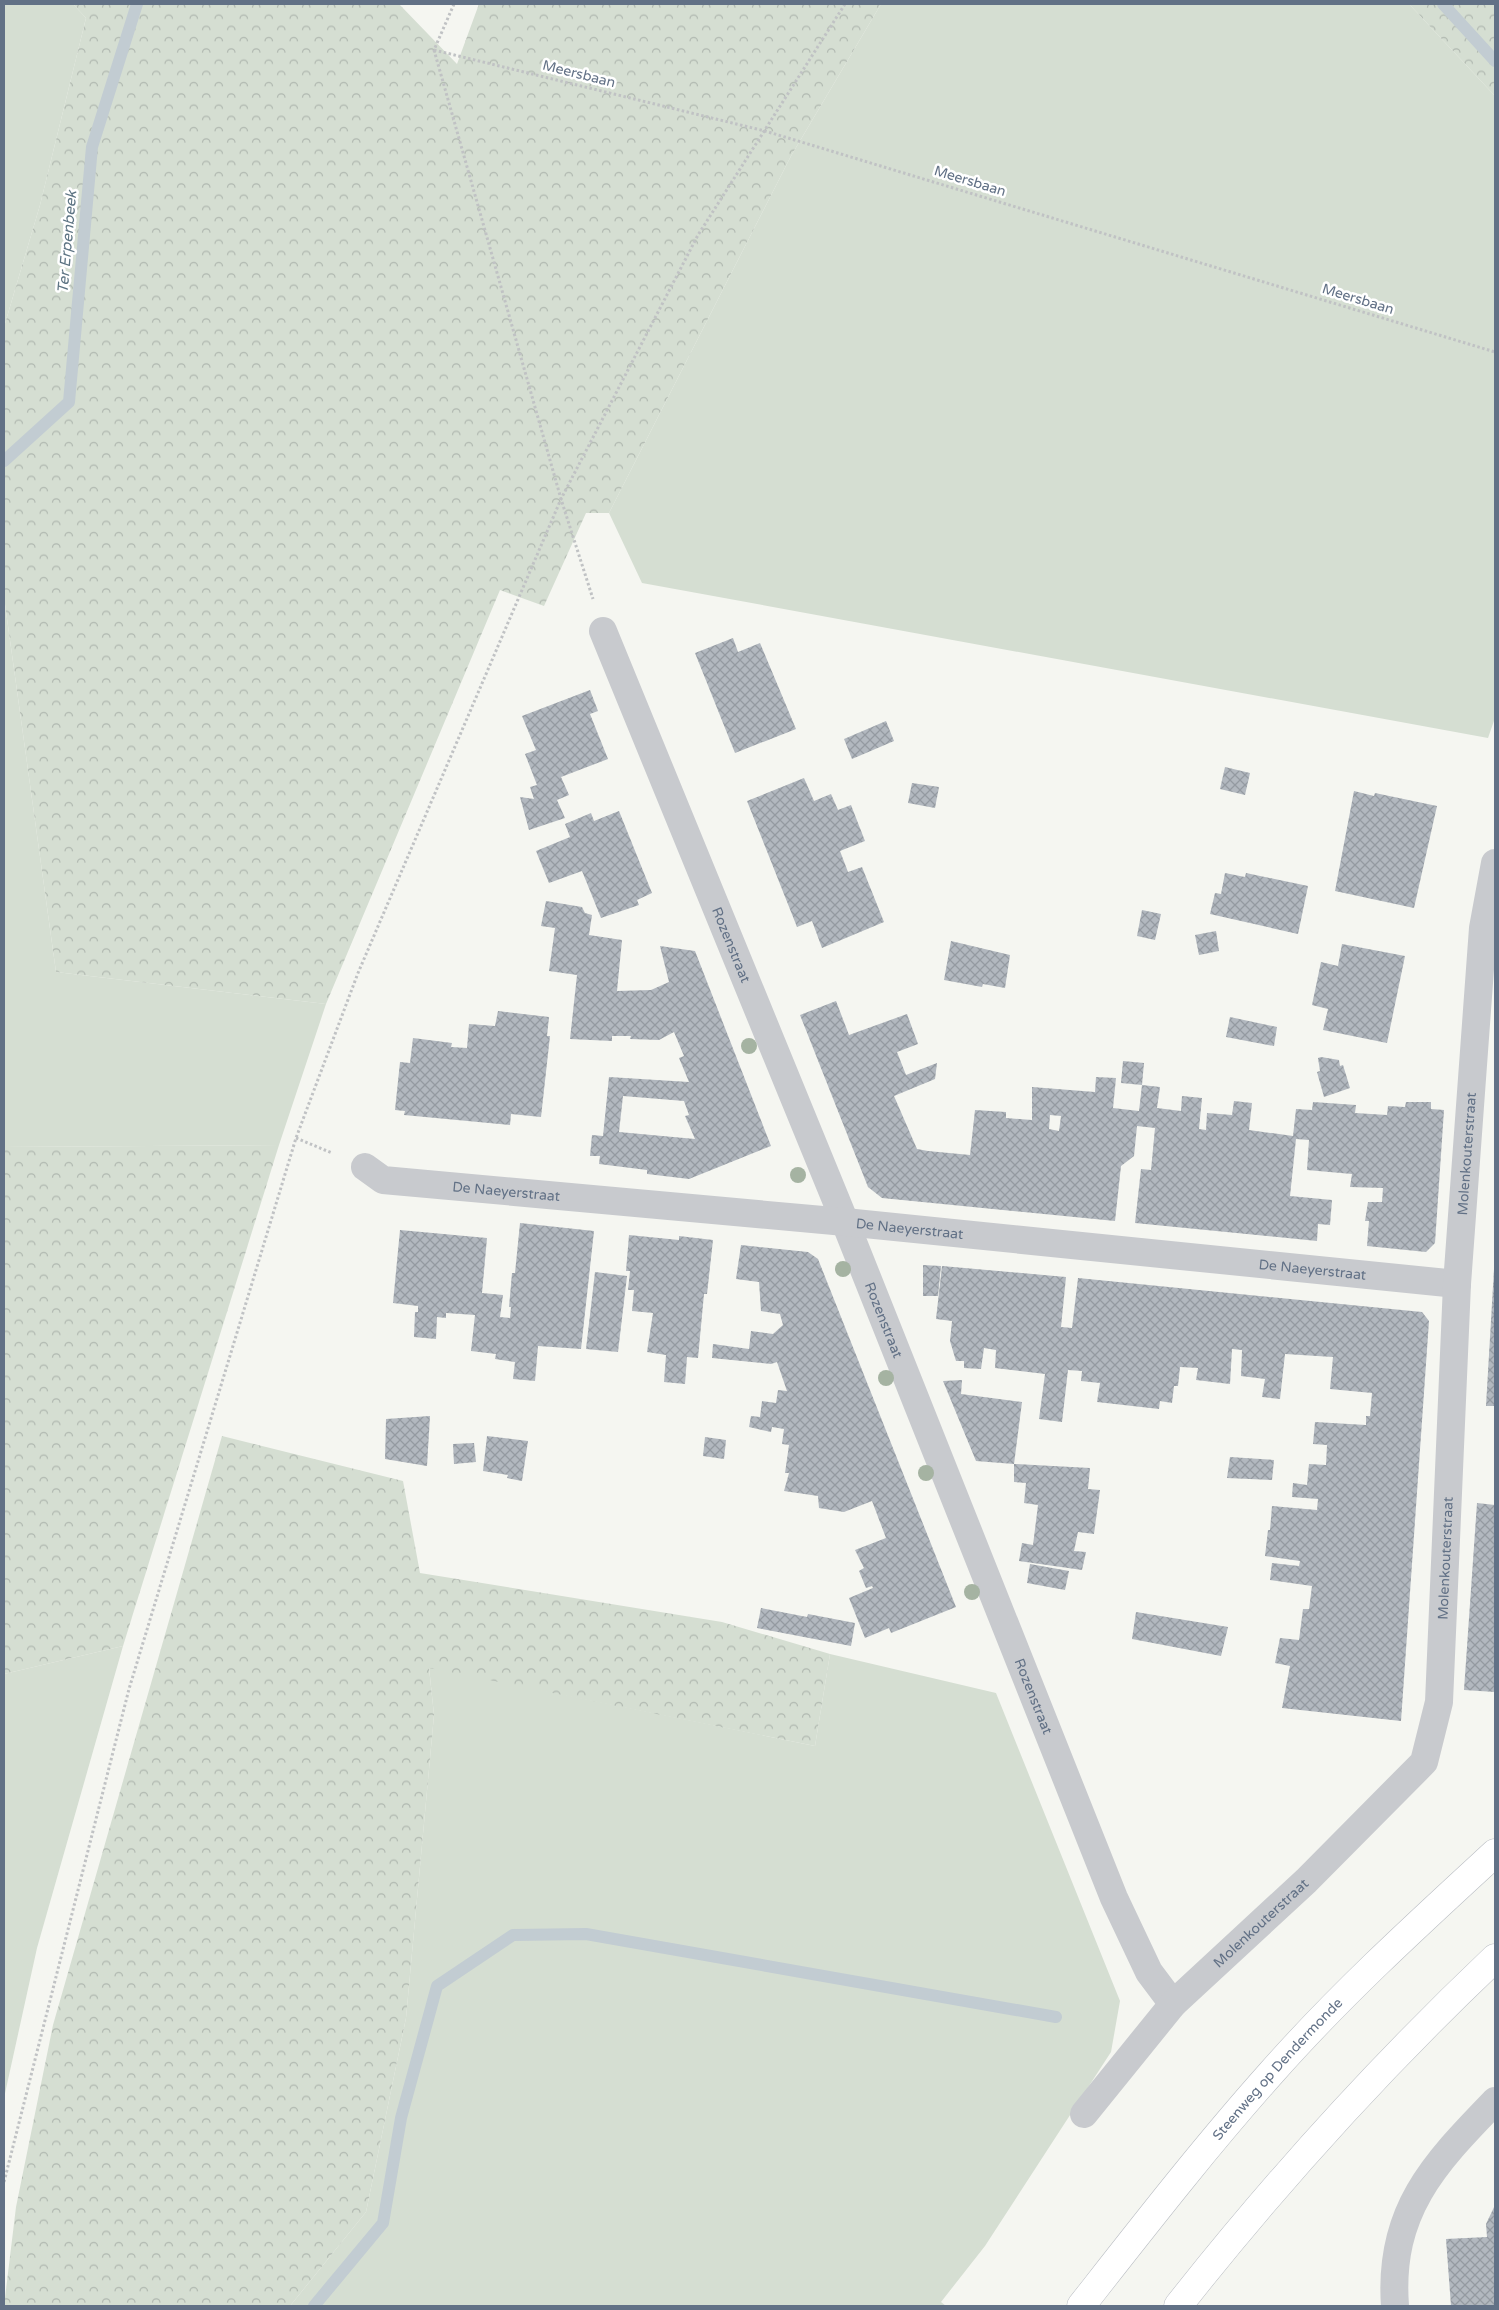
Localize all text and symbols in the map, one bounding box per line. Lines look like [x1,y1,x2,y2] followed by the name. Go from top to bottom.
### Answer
[541,57,617,91] street label: Meersbaan
[932,162,1008,200] street label: Meersbaan
[54,188,81,294] water label: Ter Erpenbeek
[1320,280,1396,318] street label: Meersbaan
[708,904,755,986] street label: Rozenstraat
[1454,1091,1480,1216] street label: Molenkouterstraat
[452,1178,561,1205] street label: De Naeyerstraat
[855,1215,965,1242] street label: De Naeyerstraat
[1258,1255,1368,1283] street label: De Naeyerstraat
[861,1279,907,1361] street label: Rozenstraat
[1434,1496,1456,1620] street label: Molenkouterstraat
[1011,1656,1057,1737] street label: Rozenstraat
[1210,1874,1312,1971] street label: Molenkouterstraat
[1209,1994,1346,2143] street label: Steenweg op Dendermonde

